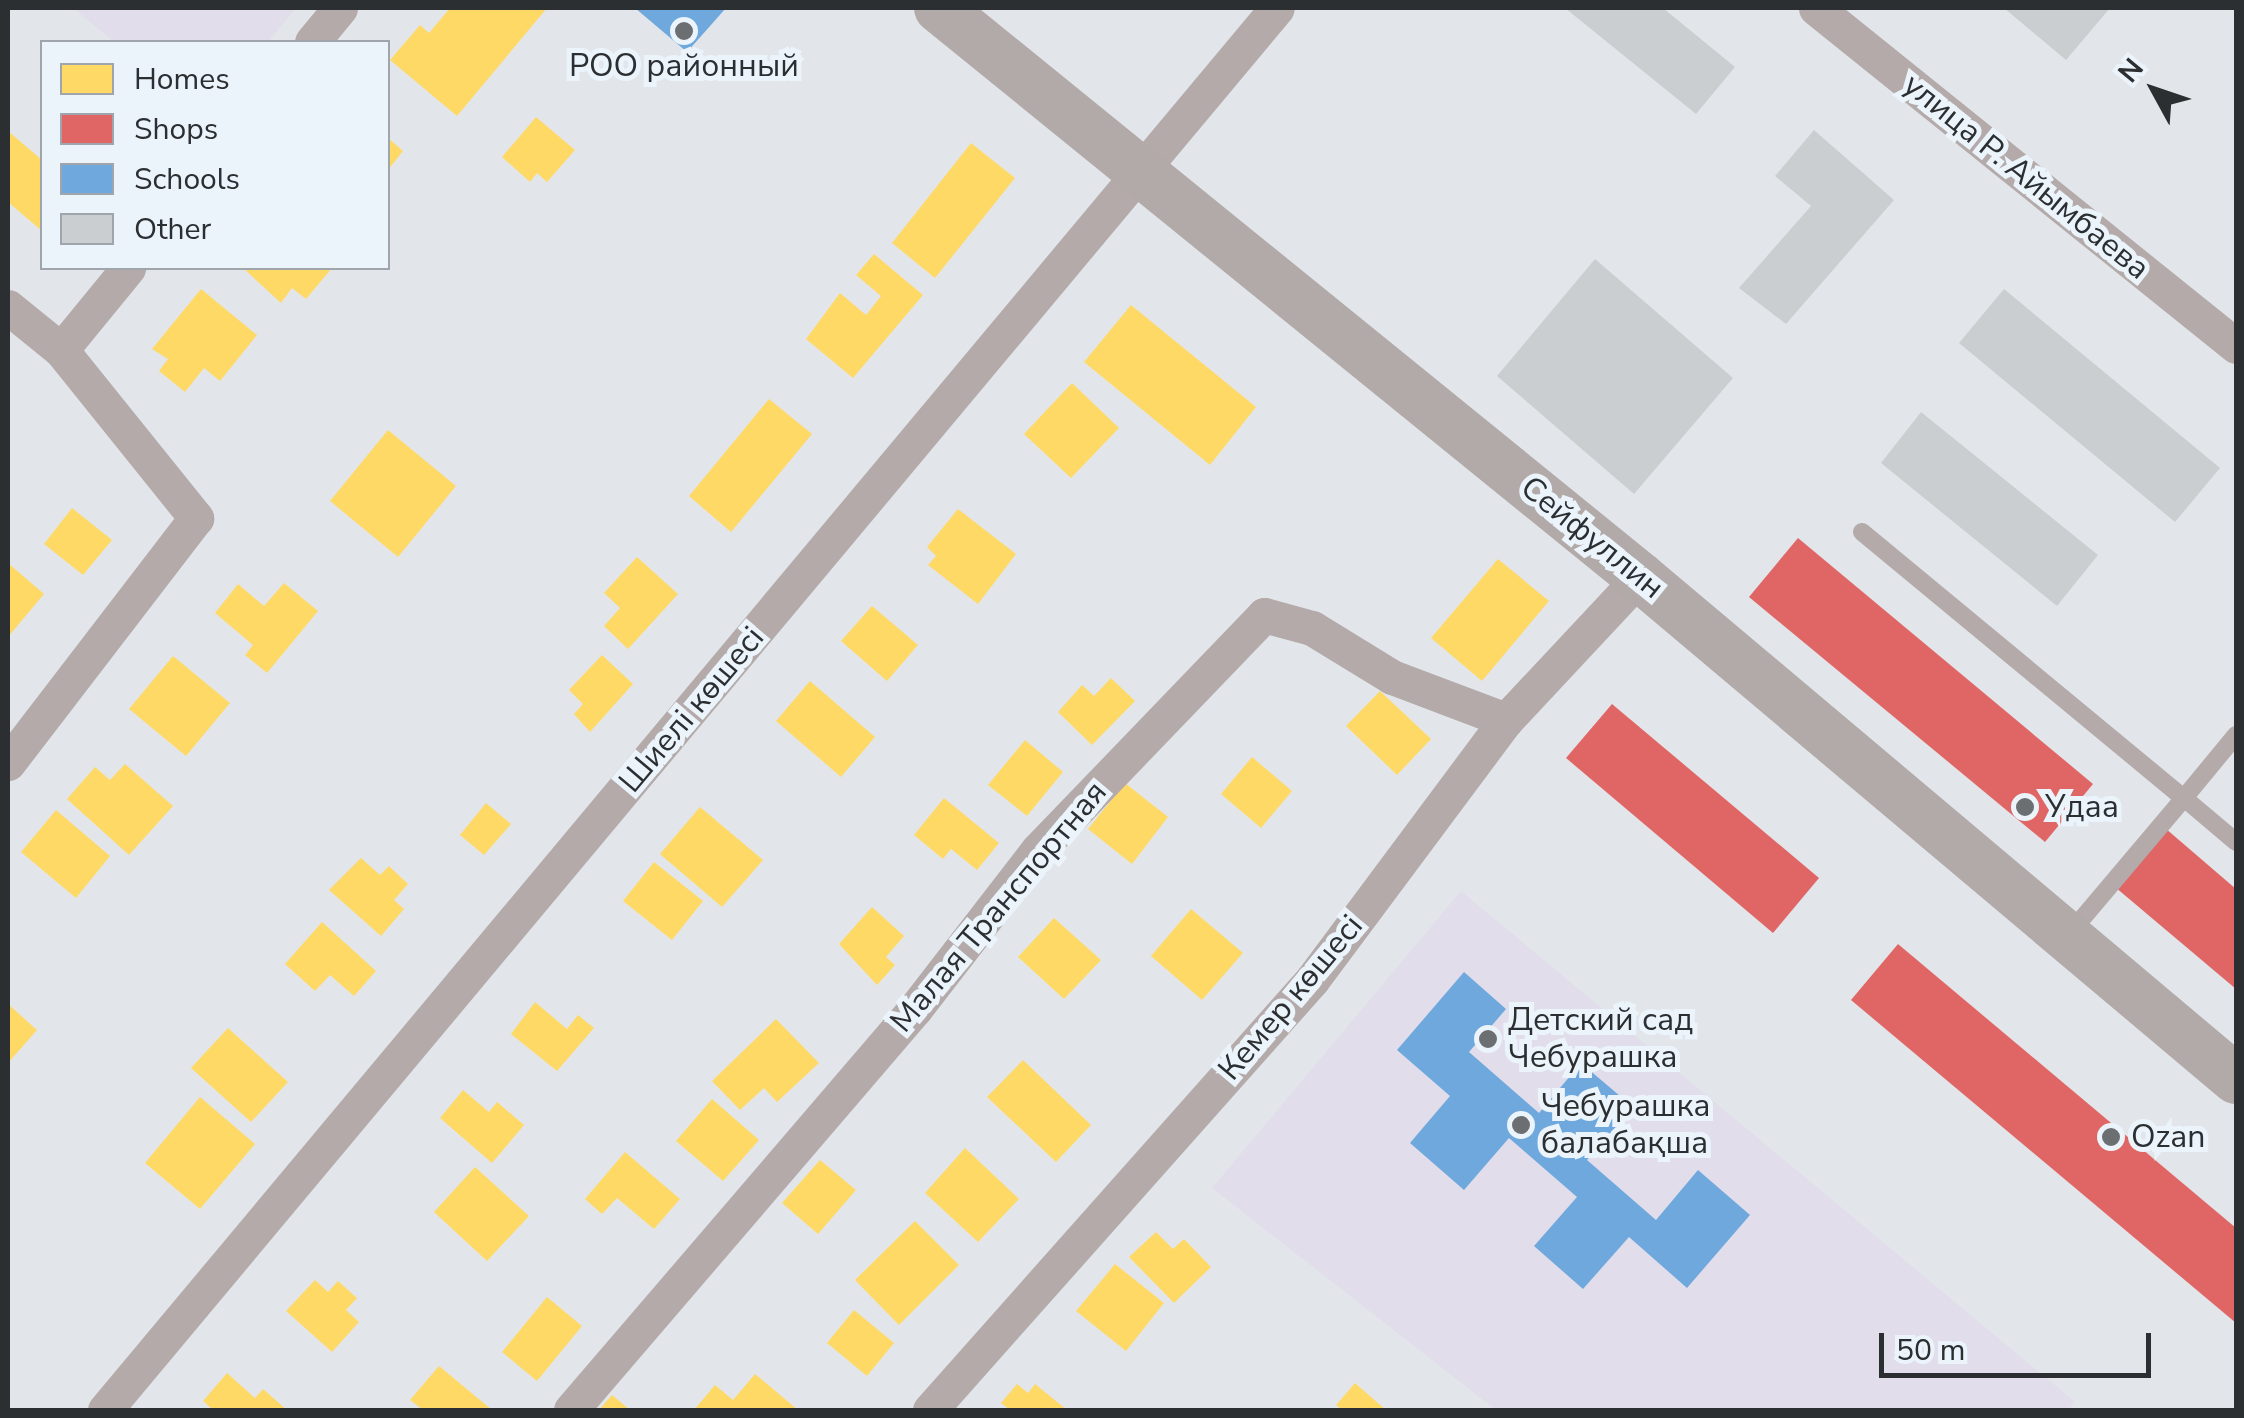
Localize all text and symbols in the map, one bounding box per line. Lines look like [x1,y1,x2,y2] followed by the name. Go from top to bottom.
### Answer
[673,20,695,42] marker: РОО районный
[40,40,390,270] legend
[2104,40,2204,140] north arrow
[569,47,799,85] place label: РОО районный
[2110,50,2152,91] text: N
[134,59,230,100] text: Homes
[1895,66,2157,288] street label: улица Р. Айымбаева
[134,109,218,150] text: Shops
[134,159,240,200] text: Schools
[134,209,211,250] text: Other
[1513,469,1671,607] street label: Сейфуллин
[611,619,773,801] street label: Шиелі көшесі
[883,774,1115,1040] street label: Малая Транспортная
[2045,788,2119,826] place label: Удаа
[2014,796,2036,818] marker: Удаа
[1211,908,1371,1088] street label: Кемер көшесі
[1508,1002,1693,1077] place label: Детский сад Чебурашка
[1477,1028,1499,1050] marker: Детский сад Чебурашка
[1541,1088,1711,1163] place label: Чебурашка балабақша
[1510,1114,1532,1136] marker: Чебурашка балабақша
[2131,1118,2205,1156] place label: Ozan
[2100,1126,2122,1148] marker: Ozan
[1884,1313,2156,1375] scale bar
[1896,1330,1965,1371] text: 50 m

